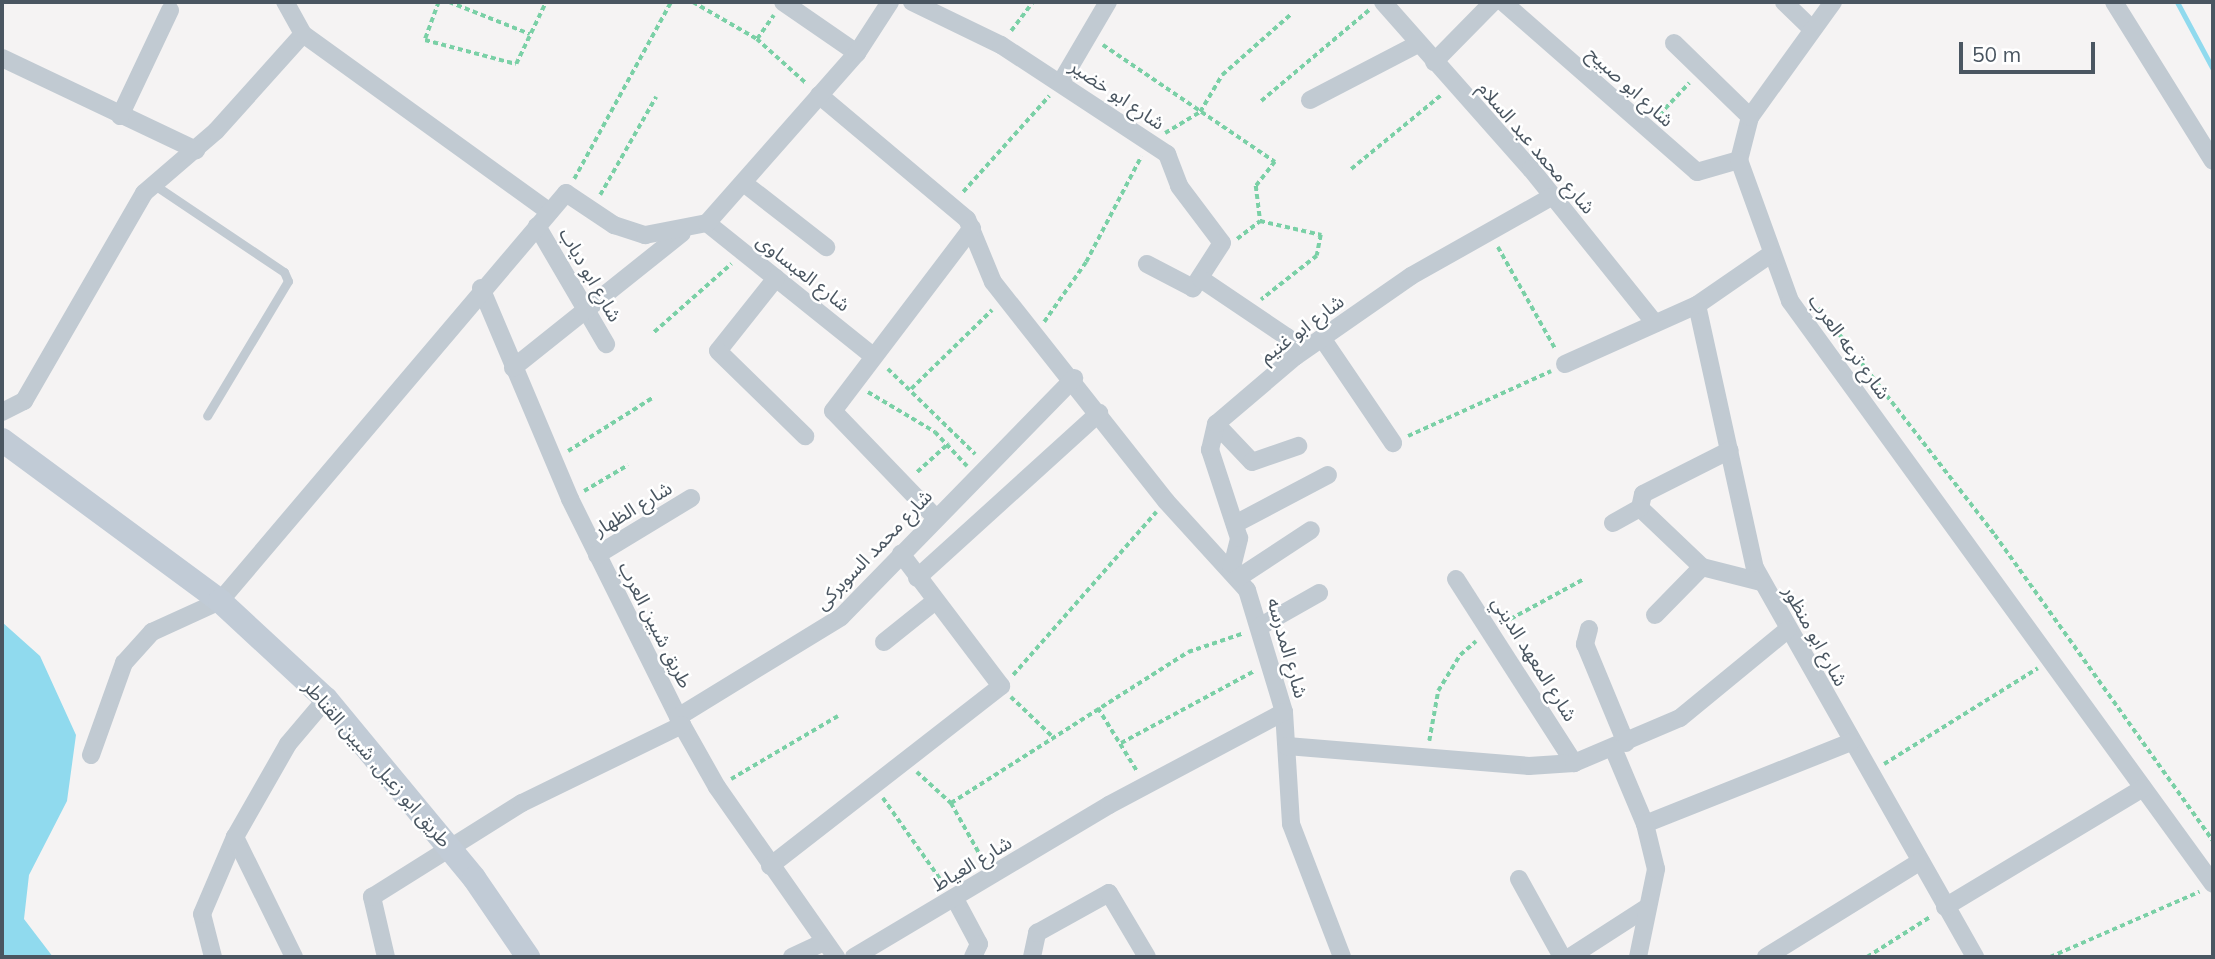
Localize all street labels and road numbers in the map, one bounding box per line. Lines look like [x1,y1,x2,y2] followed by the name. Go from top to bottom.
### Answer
[1582,42,1678,132] street label: شارع ابو صبيح
[1065,55,1169,135] street label: شارع ابو خضير
[1472,77,1600,219] street label: شارع محمد عبد السلام
[554,224,626,326] street label: شارع ابو دياب
[752,229,854,317] street label: شارع العبساوى
[1255,290,1349,368] street label: شارع ابو غنيم
[1803,290,1895,404] street label: شارع ترعه العرب
[590,477,676,541] street label: شارع الظهار
[811,485,937,615] street label: شارع محمد السوبركى
[613,558,697,692] street label: طريق شبين العرب
[1778,582,1852,690] street label: شارع ابو منظور
[1487,592,1581,726] street label: شارع المعهد الديني
[1262,595,1312,701] street label: شارع المدرسه
[298,676,456,852] street label: طريق ابو زعبل, شبين القناطر
[928,831,1016,897] street label: شارع العياط

